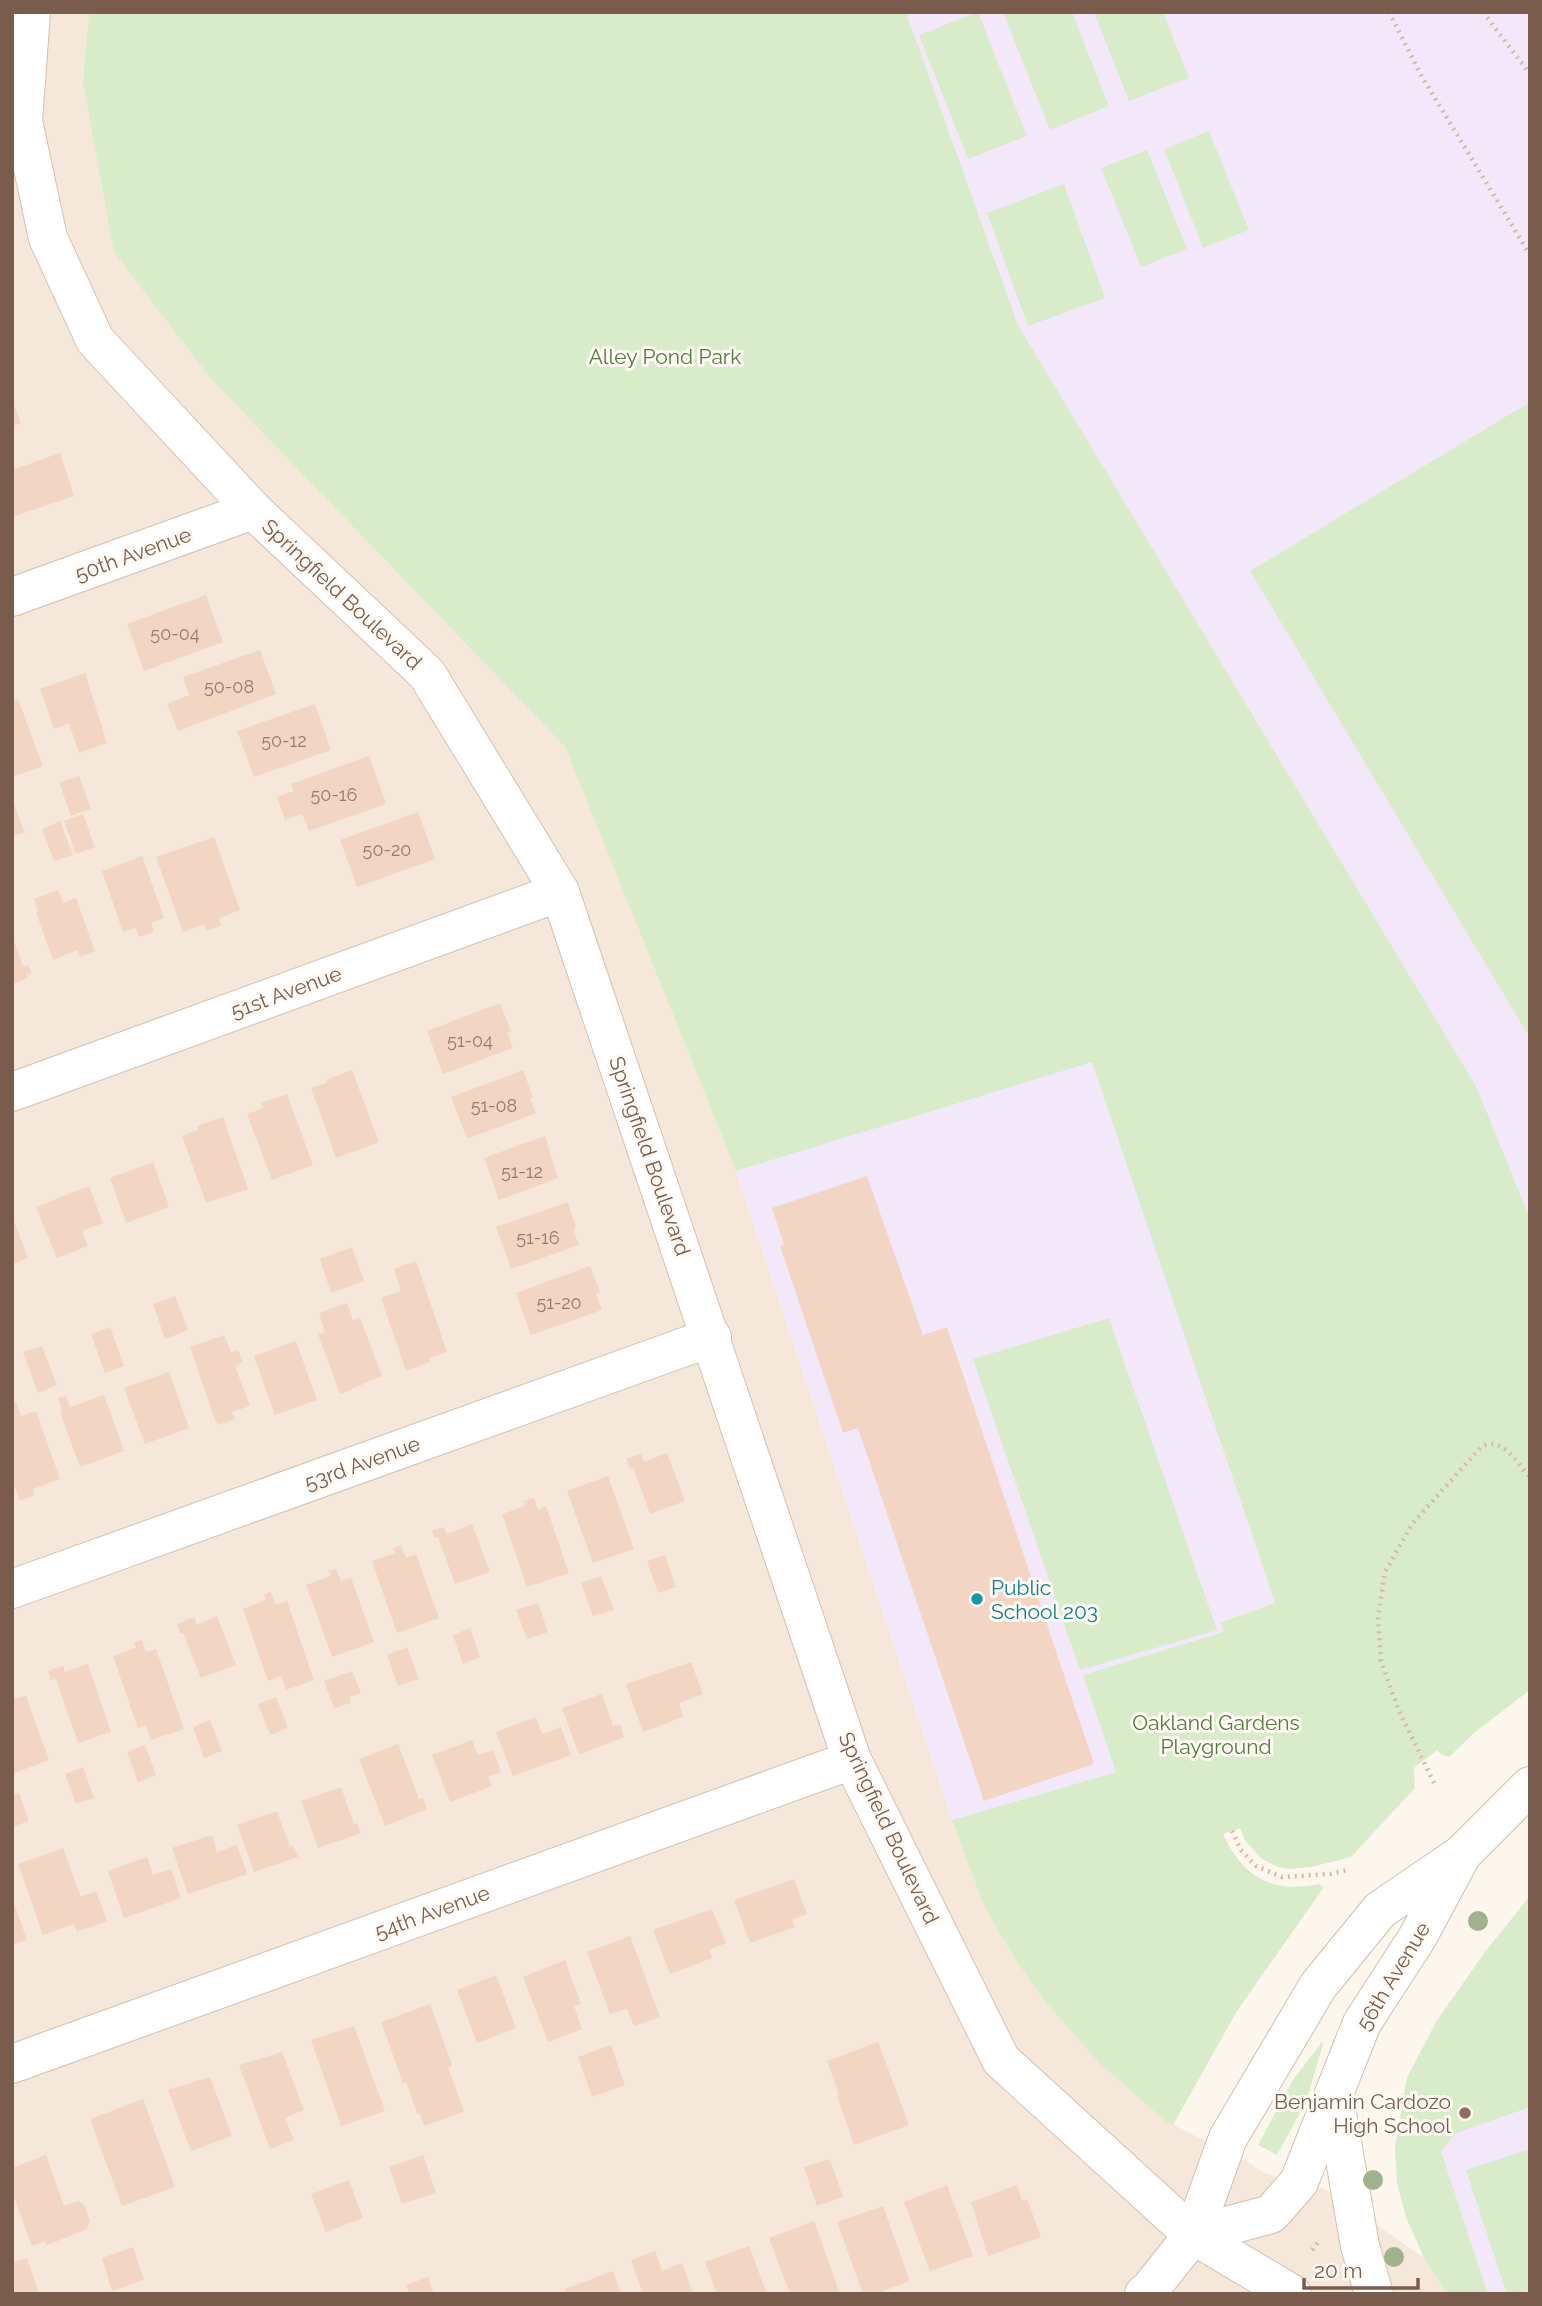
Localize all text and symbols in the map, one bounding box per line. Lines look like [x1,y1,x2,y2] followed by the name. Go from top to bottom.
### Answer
[589,344,741,369] park label: Alley Pond Park
[257,514,427,674] street label: Springfield Boulevard
[71,521,195,587] street label: 50th Avenue
[150,623,200,644] house number: 50-04
[204,676,254,697] house number: 50-08
[261,730,307,751] house number: 50-12
[311,784,358,805] house number: 50-16
[363,839,411,860] house number: 50-20
[227,960,345,1024] street label: 51st Avenue
[447,1030,493,1051] house number: 51-04
[604,1053,696,1259] street label: Springfield Boulevard
[471,1095,517,1116] house number: 51-08
[501,1161,543,1182] house number: 51-12
[516,1227,560,1248] house number: 51-16
[536,1292,582,1313] house number: 51-20
[301,1431,423,1495] street label: 53rd Avenue
[991,1575,1098,1624] place label: Public School 203
[969,1591,985,1607] marker: Public School 203
[1132,1710,1300,1759] park label: Oakland Gardens Playground
[833,1728,945,1928] street label: Springfield Boulevard
[371,1880,493,1944] street label: 54th Avenue
[1351,1917,1435,2035] street label: 56th Avenue
[1274,2089,1451,2138] place label: Benjamin Cardozo High School
[1457,2105,1473,2121] marker: Benjamin Cardozo High School
[1304,2246,1418,2290] scale bar
[1314,2258,1362,2283] text: 20 m

